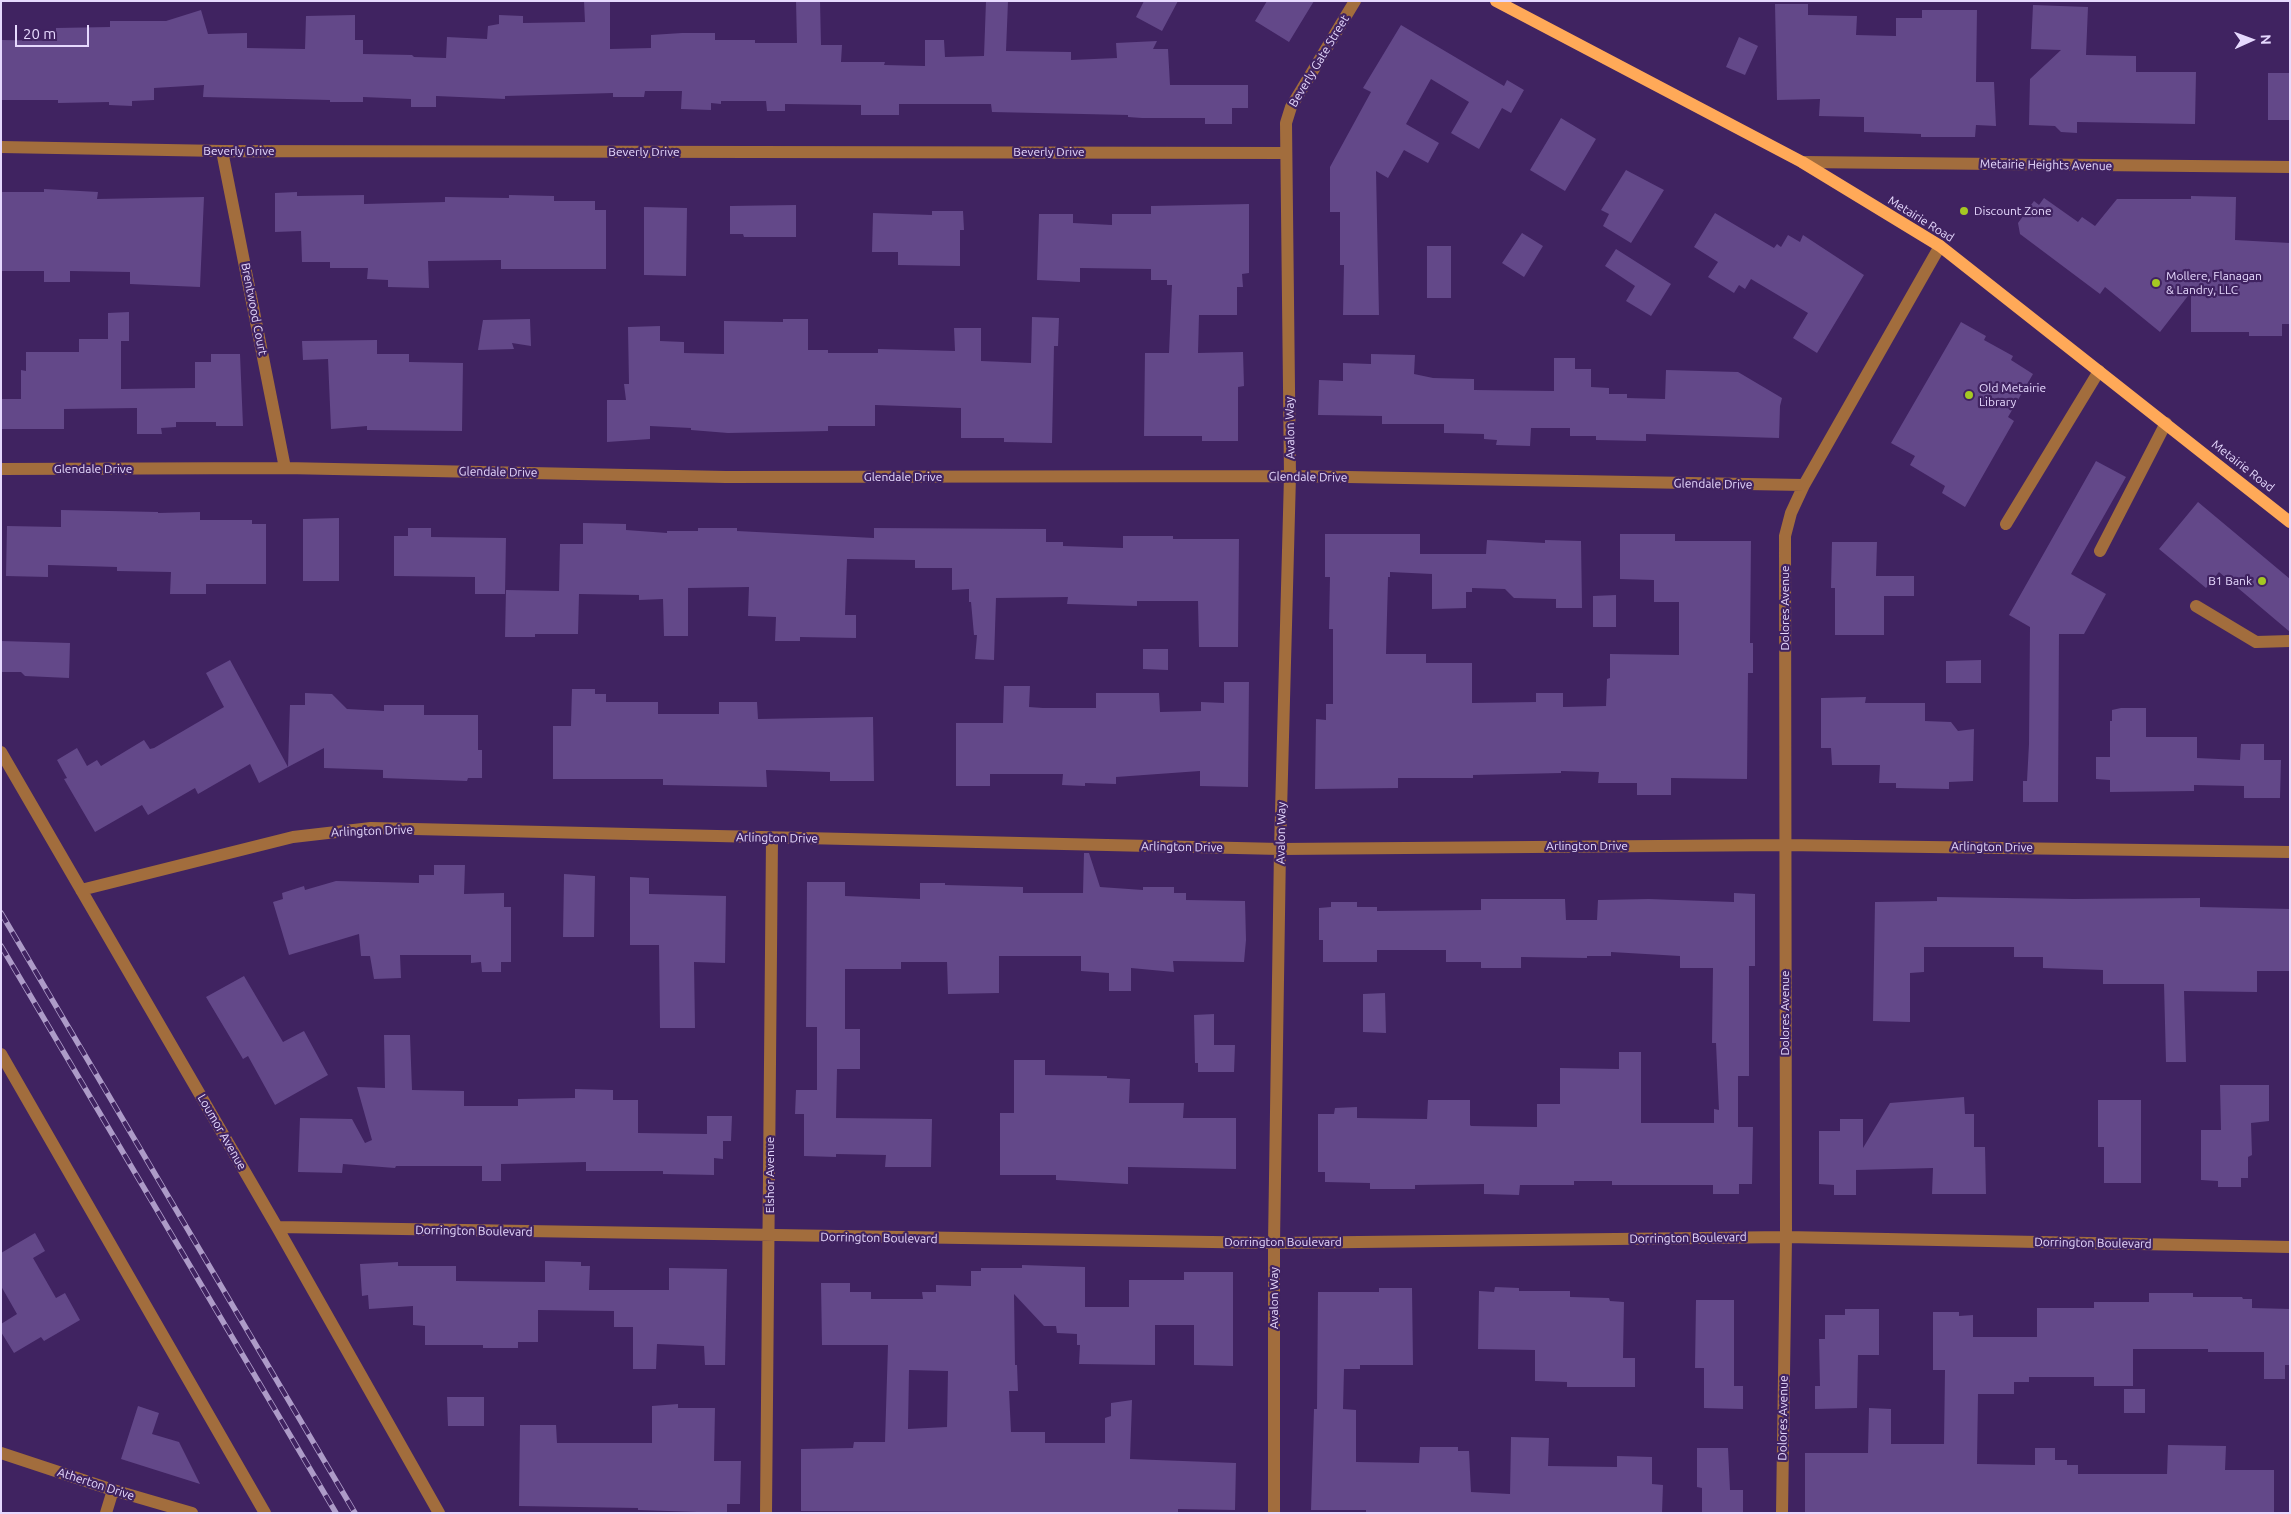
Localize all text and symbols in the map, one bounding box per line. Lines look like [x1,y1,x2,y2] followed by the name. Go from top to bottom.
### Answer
[1286,12,1352,110] street label: Beverly Gate Street
[18,15,91,47] scale bar
[2226,15,2276,65] north arrow
[23,25,56,42] text: 20 m
[2258,34,2274,45] text: N
[203,144,275,158] street label: Beverly Drive
[608,145,680,159] street label: Beverly Drive
[1013,145,1085,159] street label: Beverly Drive
[1980,157,2112,173] street label: Metairie Heights Avenue
[1885,193,1957,245] street label: Metairie Road
[1974,204,2052,218] place label: Discount Zone
[1958,205,1970,217] marker: Discount Zone
[238,262,270,356] street label: Brentwood Court
[2166,269,2262,297] place label: Mollere, Flanagan & Landry, LLC
[2150,277,2162,289] marker: Mollere, Flanagan & Landry, LLC
[1979,381,2046,409] place label: Old Metairie Library
[1963,389,1975,401] marker: Old Metairie Library
[1282,397,1298,459] street label: Avalon Way
[2209,437,2277,495] street label: Metairie Road
[54,462,132,476] street label: Glendale Drive
[459,464,537,480] street label: Glendale Drive
[1269,469,1347,485] street label: Glendale Drive
[864,470,942,484] street label: Glendale Drive
[1674,476,1752,492] street label: Glendale Drive
[1778,565,1792,651] street label: Dolores Avenue
[2208,574,2252,588] place label: B1 Bank
[2256,575,2268,587] marker: B1 Bank
[1273,802,1289,864] street label: Avalon Way
[331,822,413,840] street label: Arlington Drive
[736,830,818,846] street label: Arlington Drive
[1141,839,1223,855] street label: Arlington Drive
[1546,839,1628,853] street label: Arlington Drive
[1951,839,2033,855] street label: Arlington Drive
[1778,970,1792,1056] street label: Dolores Avenue
[194,1092,250,1172] street label: Loumor Avenue
[763,1137,777,1213] street label: Elshor Avenue
[415,1223,533,1239] street label: Dorrington Boulevard
[820,1230,938,1246] street label: Dorrington Boulevard
[1629,1230,1747,1246] street label: Dorrington Boulevard
[1224,1235,1342,1249] street label: Dorrington Boulevard
[2034,1235,2152,1251] street label: Dorrington Boulevard
[1267,1267,1281,1329] street label: Avalon Way
[1775,1375,1791,1461] street label: Dolores Avenue
[56,1465,136,1503] street label: Atherton Drive

